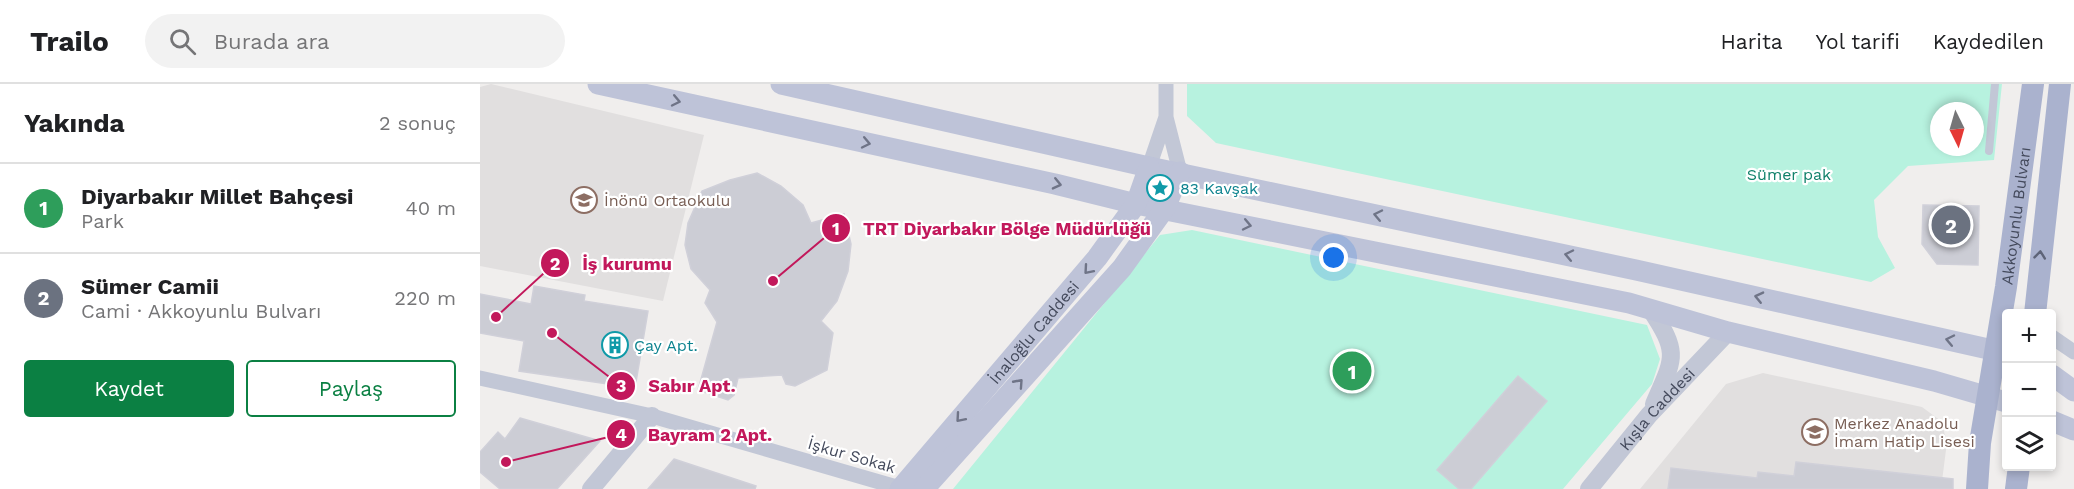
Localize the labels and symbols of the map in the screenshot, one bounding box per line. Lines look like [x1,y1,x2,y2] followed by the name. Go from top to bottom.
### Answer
[671,94,681,107] one-way arrow
[1930,102,1984,156] north arrow
[861,135,871,148] one-way arrow
[1997,146,2035,286] street label: Akkoyunlu Bulvarı
[1747,165,1831,184] park label: Sümer pak
[1145,173,1175,203] place icon: 83 Kavşak
[1052,177,1062,190] one-way arrow
[1180,179,1258,198] place label: 83 Kavşak
[569,185,599,215] school or university icon: İnönü Ortaokulu
[604,191,730,210] place label: İnönü Ortaokulu
[1932,202,1970,248] pin: 2
[1373,209,1383,222] one-way arrow
[821,210,1164,246] callout: TRT Diyarbakır Bölge Müdürlüğü
[832,218,840,239] text: 1
[863,218,1151,239] text: TRT Diyarbakır Bölge Müdürlüğü
[1242,218,1252,231] one-way arrow
[1319,243,1348,272] your location
[540,245,684,281] callout: İş kurumu
[1564,249,1574,262] one-way arrow
[2034,251,2046,260] one-way arrow
[550,253,560,274] text: 2
[582,253,672,274] text: İş kurumu
[1084,263,1095,274] one-way arrow
[985,277,1083,388] street label: İnaloğlu Caddesi
[1755,292,1765,305] one-way arrow
[600,330,630,360] building icon: Çay Apt.
[1945,334,1955,347] one-way arrow
[634,336,698,355] place label: Çay Apt.
[1332,348,1372,394] pin: 1
[1615,364,1699,454] street label: Kışla Caddesi
[606,368,748,404] callout: Sabır Apt.
[616,375,626,396] text: 3
[648,375,736,396] text: Sabır Apt.
[1012,379,1023,390] one-way arrow
[957,411,968,422] one-way arrow
[1834,414,1975,451] place label: Merkez Anadolu İmam Hatip Lisesi
[606,416,785,452] callout: Bayram 2 Apt.
[1800,417,1830,447] school or university icon: Merkez Anadolu İmam Hatip Lisesi
[615,424,627,445] text: 4
[648,424,772,445] text: Bayram 2 Apt.
[806,434,898,477] street label: İşkur Sokak

